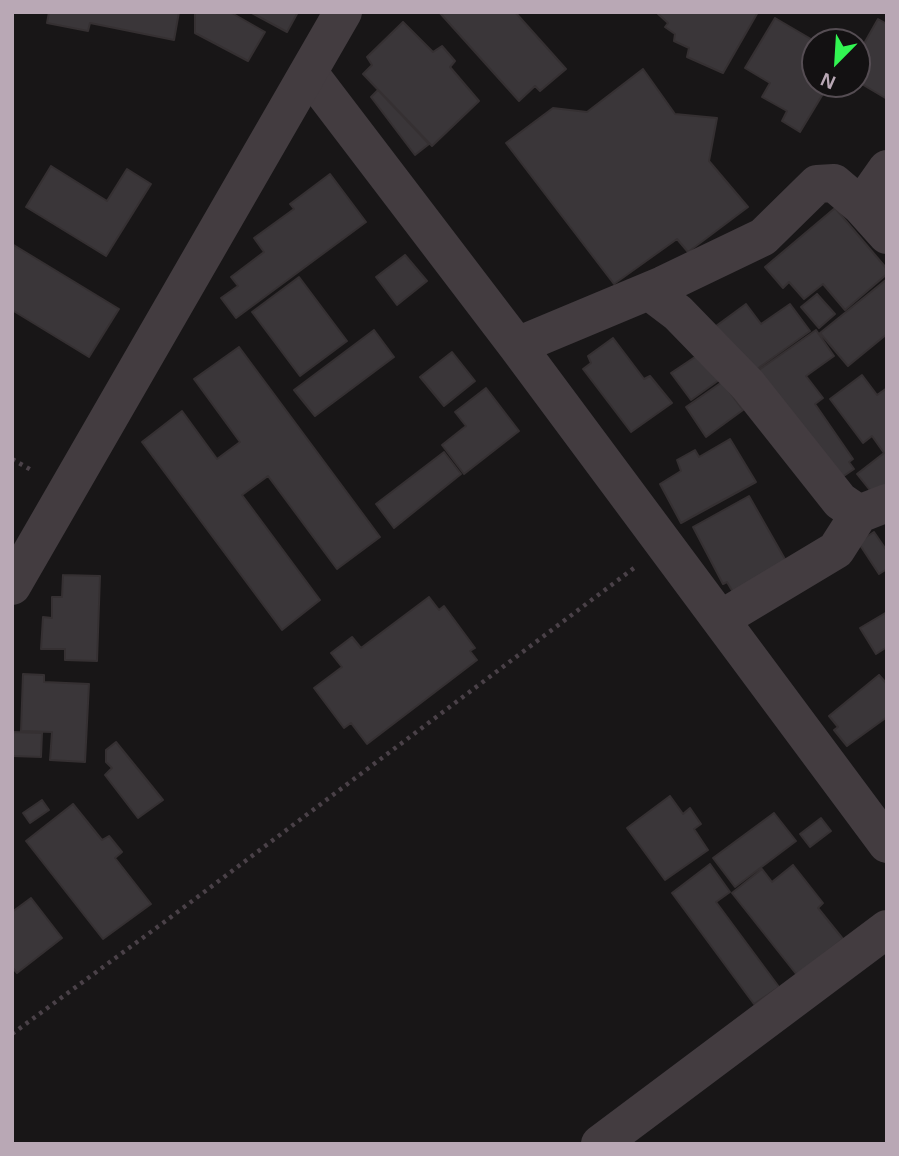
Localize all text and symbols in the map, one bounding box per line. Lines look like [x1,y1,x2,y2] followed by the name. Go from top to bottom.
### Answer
[801,28,871,98] north arrow
[818,68,839,93] text: N

